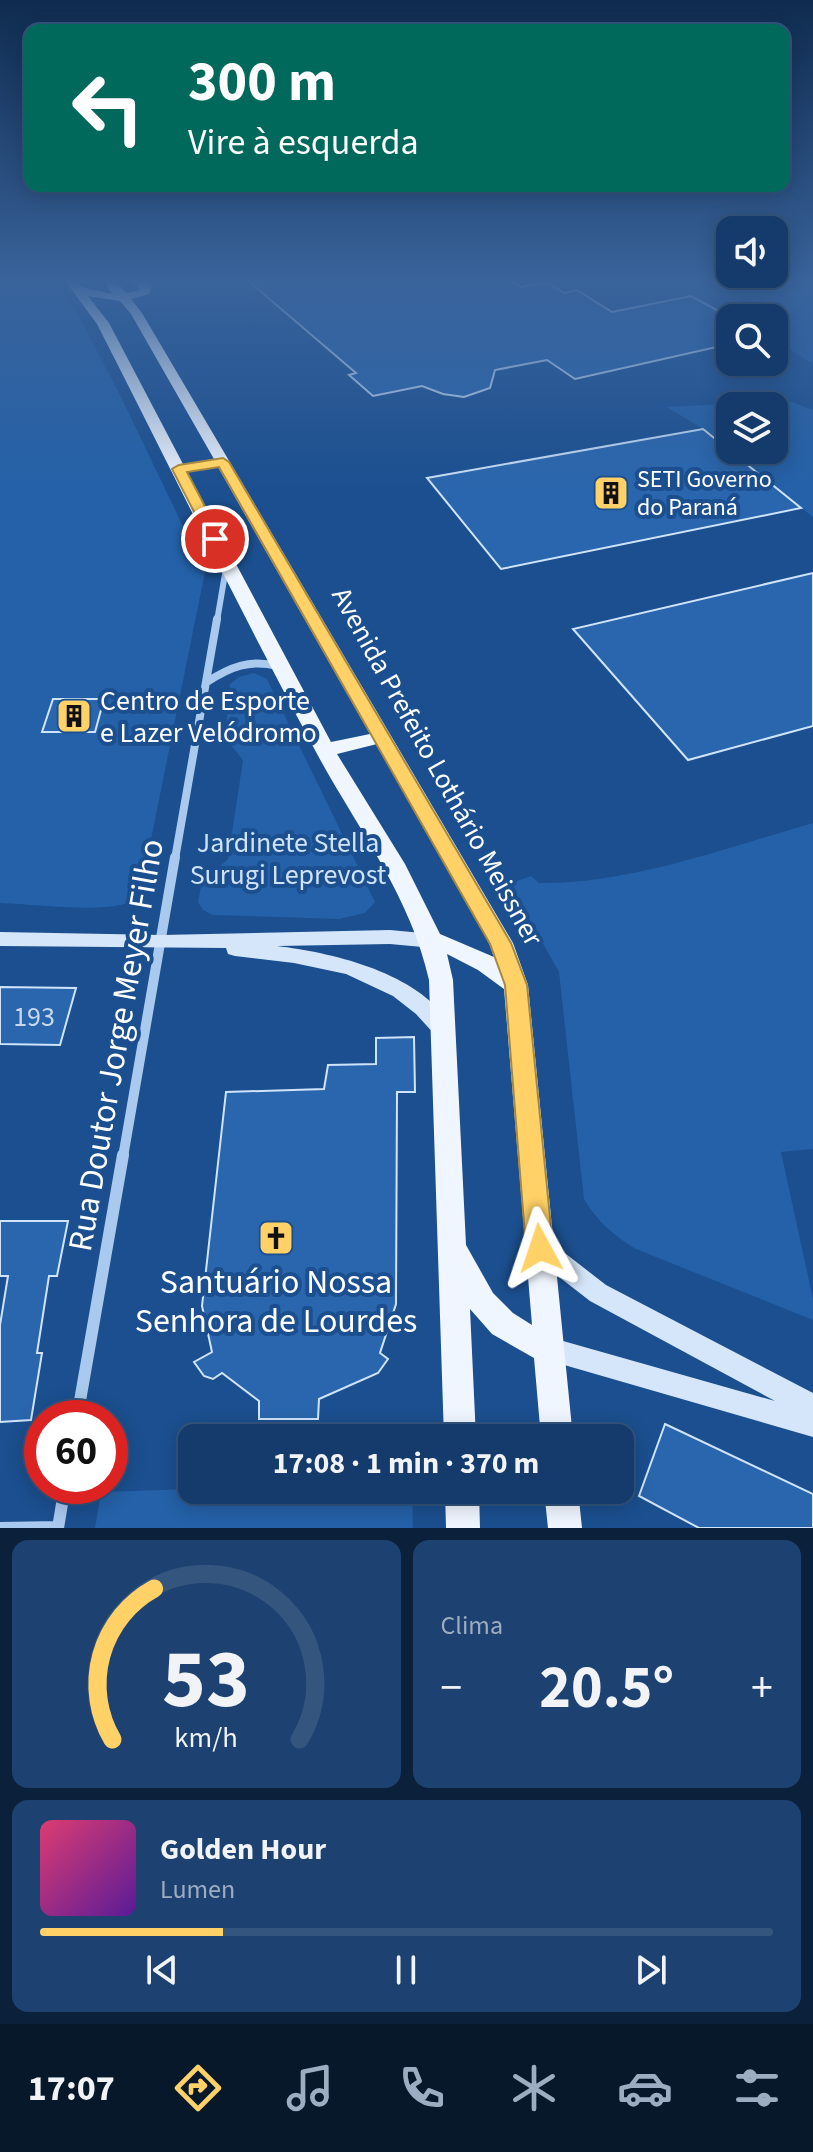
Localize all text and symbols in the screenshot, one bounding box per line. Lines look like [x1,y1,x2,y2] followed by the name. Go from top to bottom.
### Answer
[188,43,336,122] text: 300 m
[56,56,160,160] icon: left
[188,117,419,168] text: Vire à esquerda
[716,216,788,464] map controls
[716,216,788,288] button: sound
[716,304,788,376] button: search
[716,392,788,464] button: layers
[637,462,772,525] place label: SETI Governo do Paraná
[592,474,630,512] building icon: SETI Governo do Paraná
[181,505,249,573] pin
[193,517,237,561] icon: arrive
[322,580,553,953] street label: Avenida Prefeito Lothário Meissner
[100,681,317,753] place label: Centro de Esporte e Lazer Velódromo
[55,697,93,735] building icon: Centro de Esporte e Lazer Velódromo
[190,823,387,895] park label: Jardinete Stella Surugi Leprevost
[56,835,177,1255] street label: Rua Doutor Jorge Meyer Filho
[13,997,55,1037] house number: 193
[498,1206,582,1290] position arrow
[257,1219,295,1257] church icon: Santuário Nossa Senhora de Lourdes
[135,1258,417,1346] place label: Santuário Nossa Senhora de Lourdes
[24,1400,128,1504] speed limit sign: 60
[273,1442,539,1485] text: 17:08 · 1 min · 370 m
[441,1607,503,1644] text: Clima
[162,1621,250,1739] text: 53
[539,1646,674,1731] text: 20.5°
[441,1657,462,1720] text: −
[751,1657,773,1720] text: +
[175,1718,238,1758] text: km/h
[160,1828,326,1871] text: Golden Hour
[160,1871,235,1908] text: Lumen
[140,1948,184,1992] icon: previous
[384,1948,428,1992] icon: pause
[629,1948,673,1992] icon: next
[170,2060,226,2116] icon: directions
[282,2060,338,2116] icon: music
[394,2060,450,2116] icon: phone
[506,2060,562,2116] icon: climate
[617,2060,673,2116] icon: car
[729,2060,785,2116] icon: filters
[28,2063,115,2114] text: 17:07

